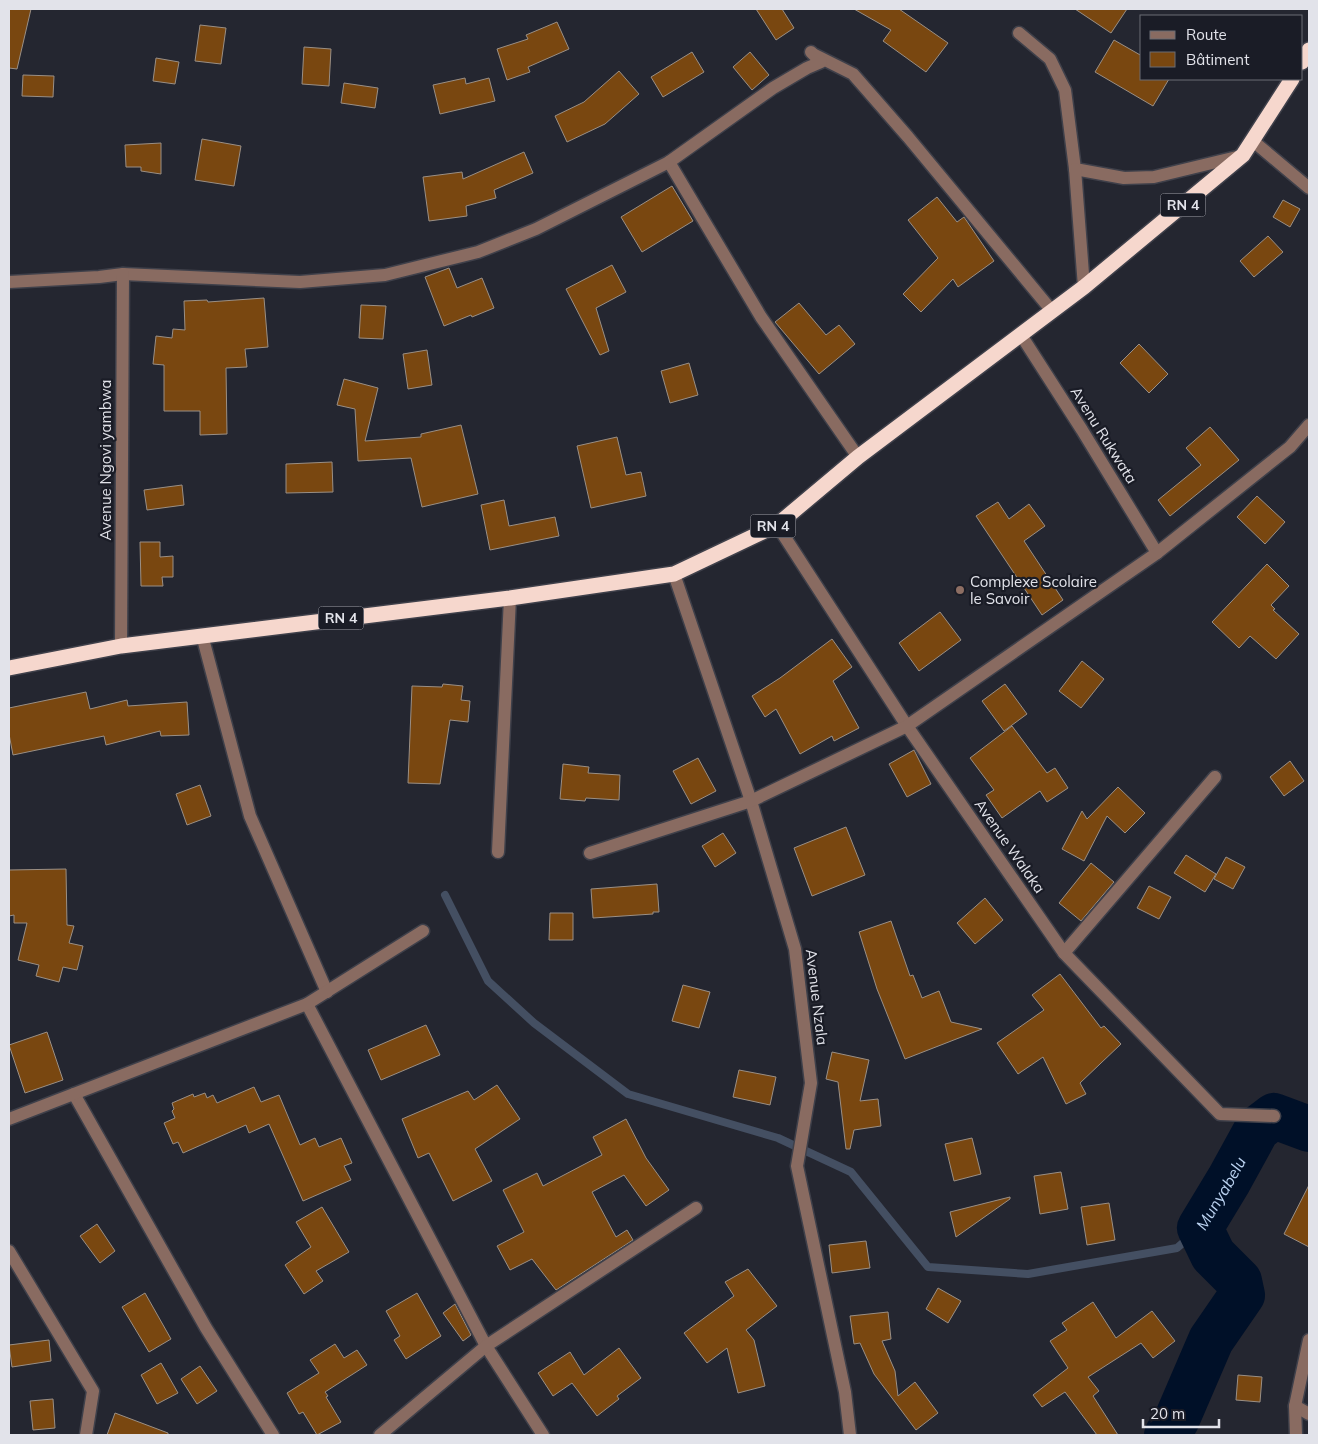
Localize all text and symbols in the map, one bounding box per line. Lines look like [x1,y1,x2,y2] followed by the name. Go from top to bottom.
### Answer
[1140,15,1303,80] legend
[1186,25,1227,44] text: Route
[1186,50,1249,69] text: Bâtiment
[1160,194,1206,216] road number: RN 4
[96,379,115,541] street label: Avenue Ngovi yambwa
[1067,383,1141,487] street label: Avenu Rukwata
[750,514,796,538] road number: RN 4
[970,572,1097,608] place label: Complexe Scolaire le Savoir
[954,584,966,596] marker: Complexe Scolaire le Savoir
[318,606,364,630] road number: RN 4
[971,795,1049,897] street label: Avenue Walaka
[802,948,832,1046] street label: Avenue Nzala
[1191,1153,1250,1233] water label: Munyabelu
[1143,1396,1219,1428] scale bar
[1150,1404,1185,1423] text: 20 m

